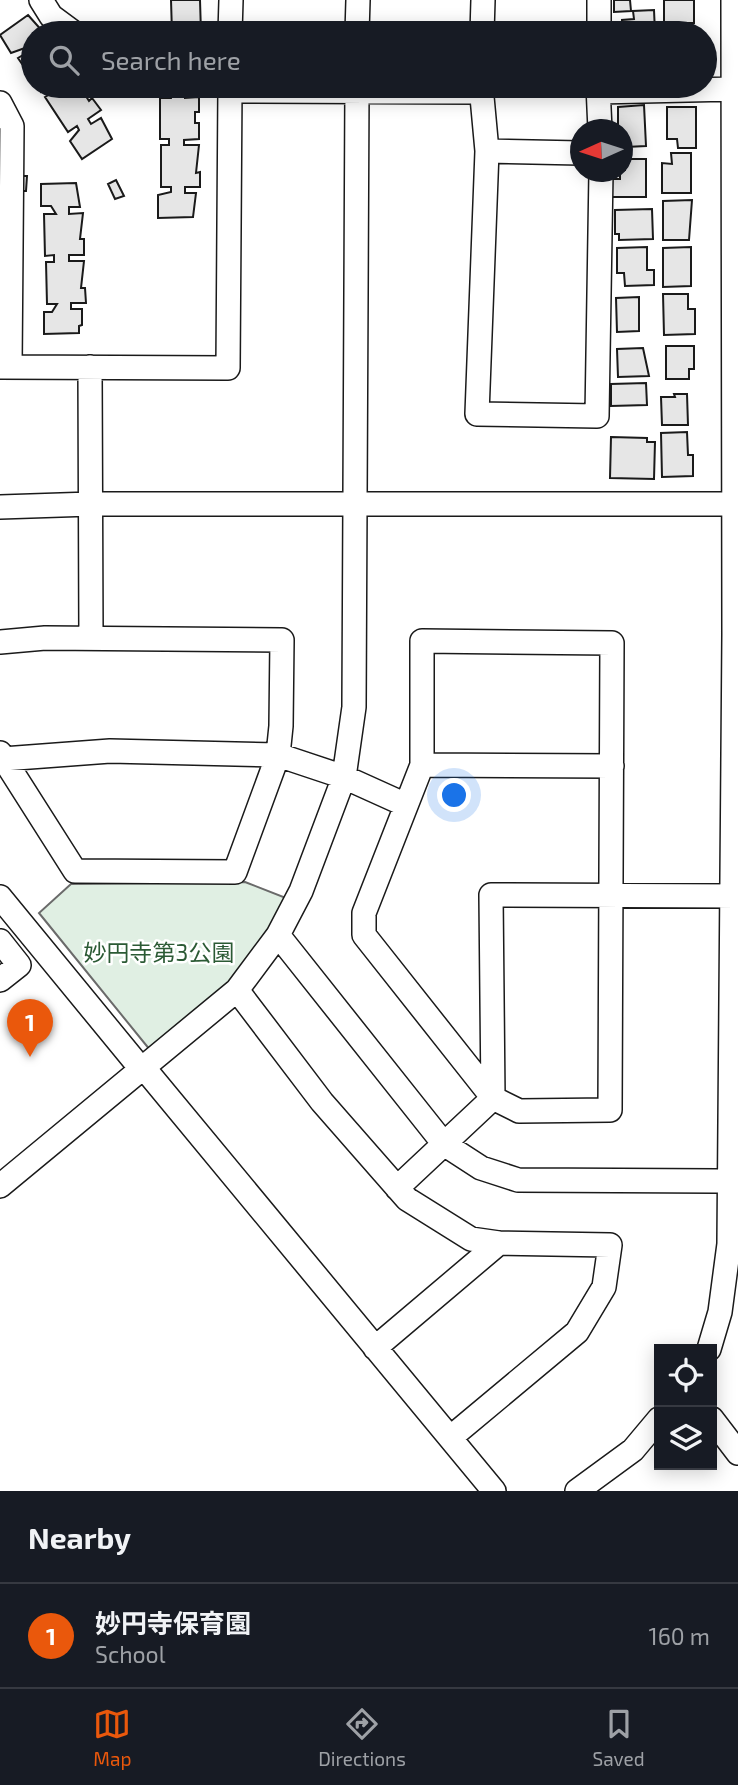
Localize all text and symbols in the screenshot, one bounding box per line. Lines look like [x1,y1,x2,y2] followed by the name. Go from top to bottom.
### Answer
[21,21,717,98] search box
[45,41,83,79] icon: search
[101,44,241,75] text: Search here
[570,119,633,182] north arrow
[437,778,471,812] your location
[84,938,234,966] park label: 妙円寺第3公園
[7,999,53,1057] pin: 1
[654,1344,717,1470] map controls
[654,1344,717,1407] button: locate
[654,1407,717,1470] button: layers
[28,1519,131,1555] text: Nearby
[95,1607,251,1638] text: 妙円寺保育園
[46,1622,56,1650] text: 1
[649,1622,710,1650] text: 160 m
[95,1640,165,1668] text: School
[93,1705,131,1770] tab: Map
[318,1705,406,1770] tab: Directions
[592,1705,645,1770] tab: Saved

